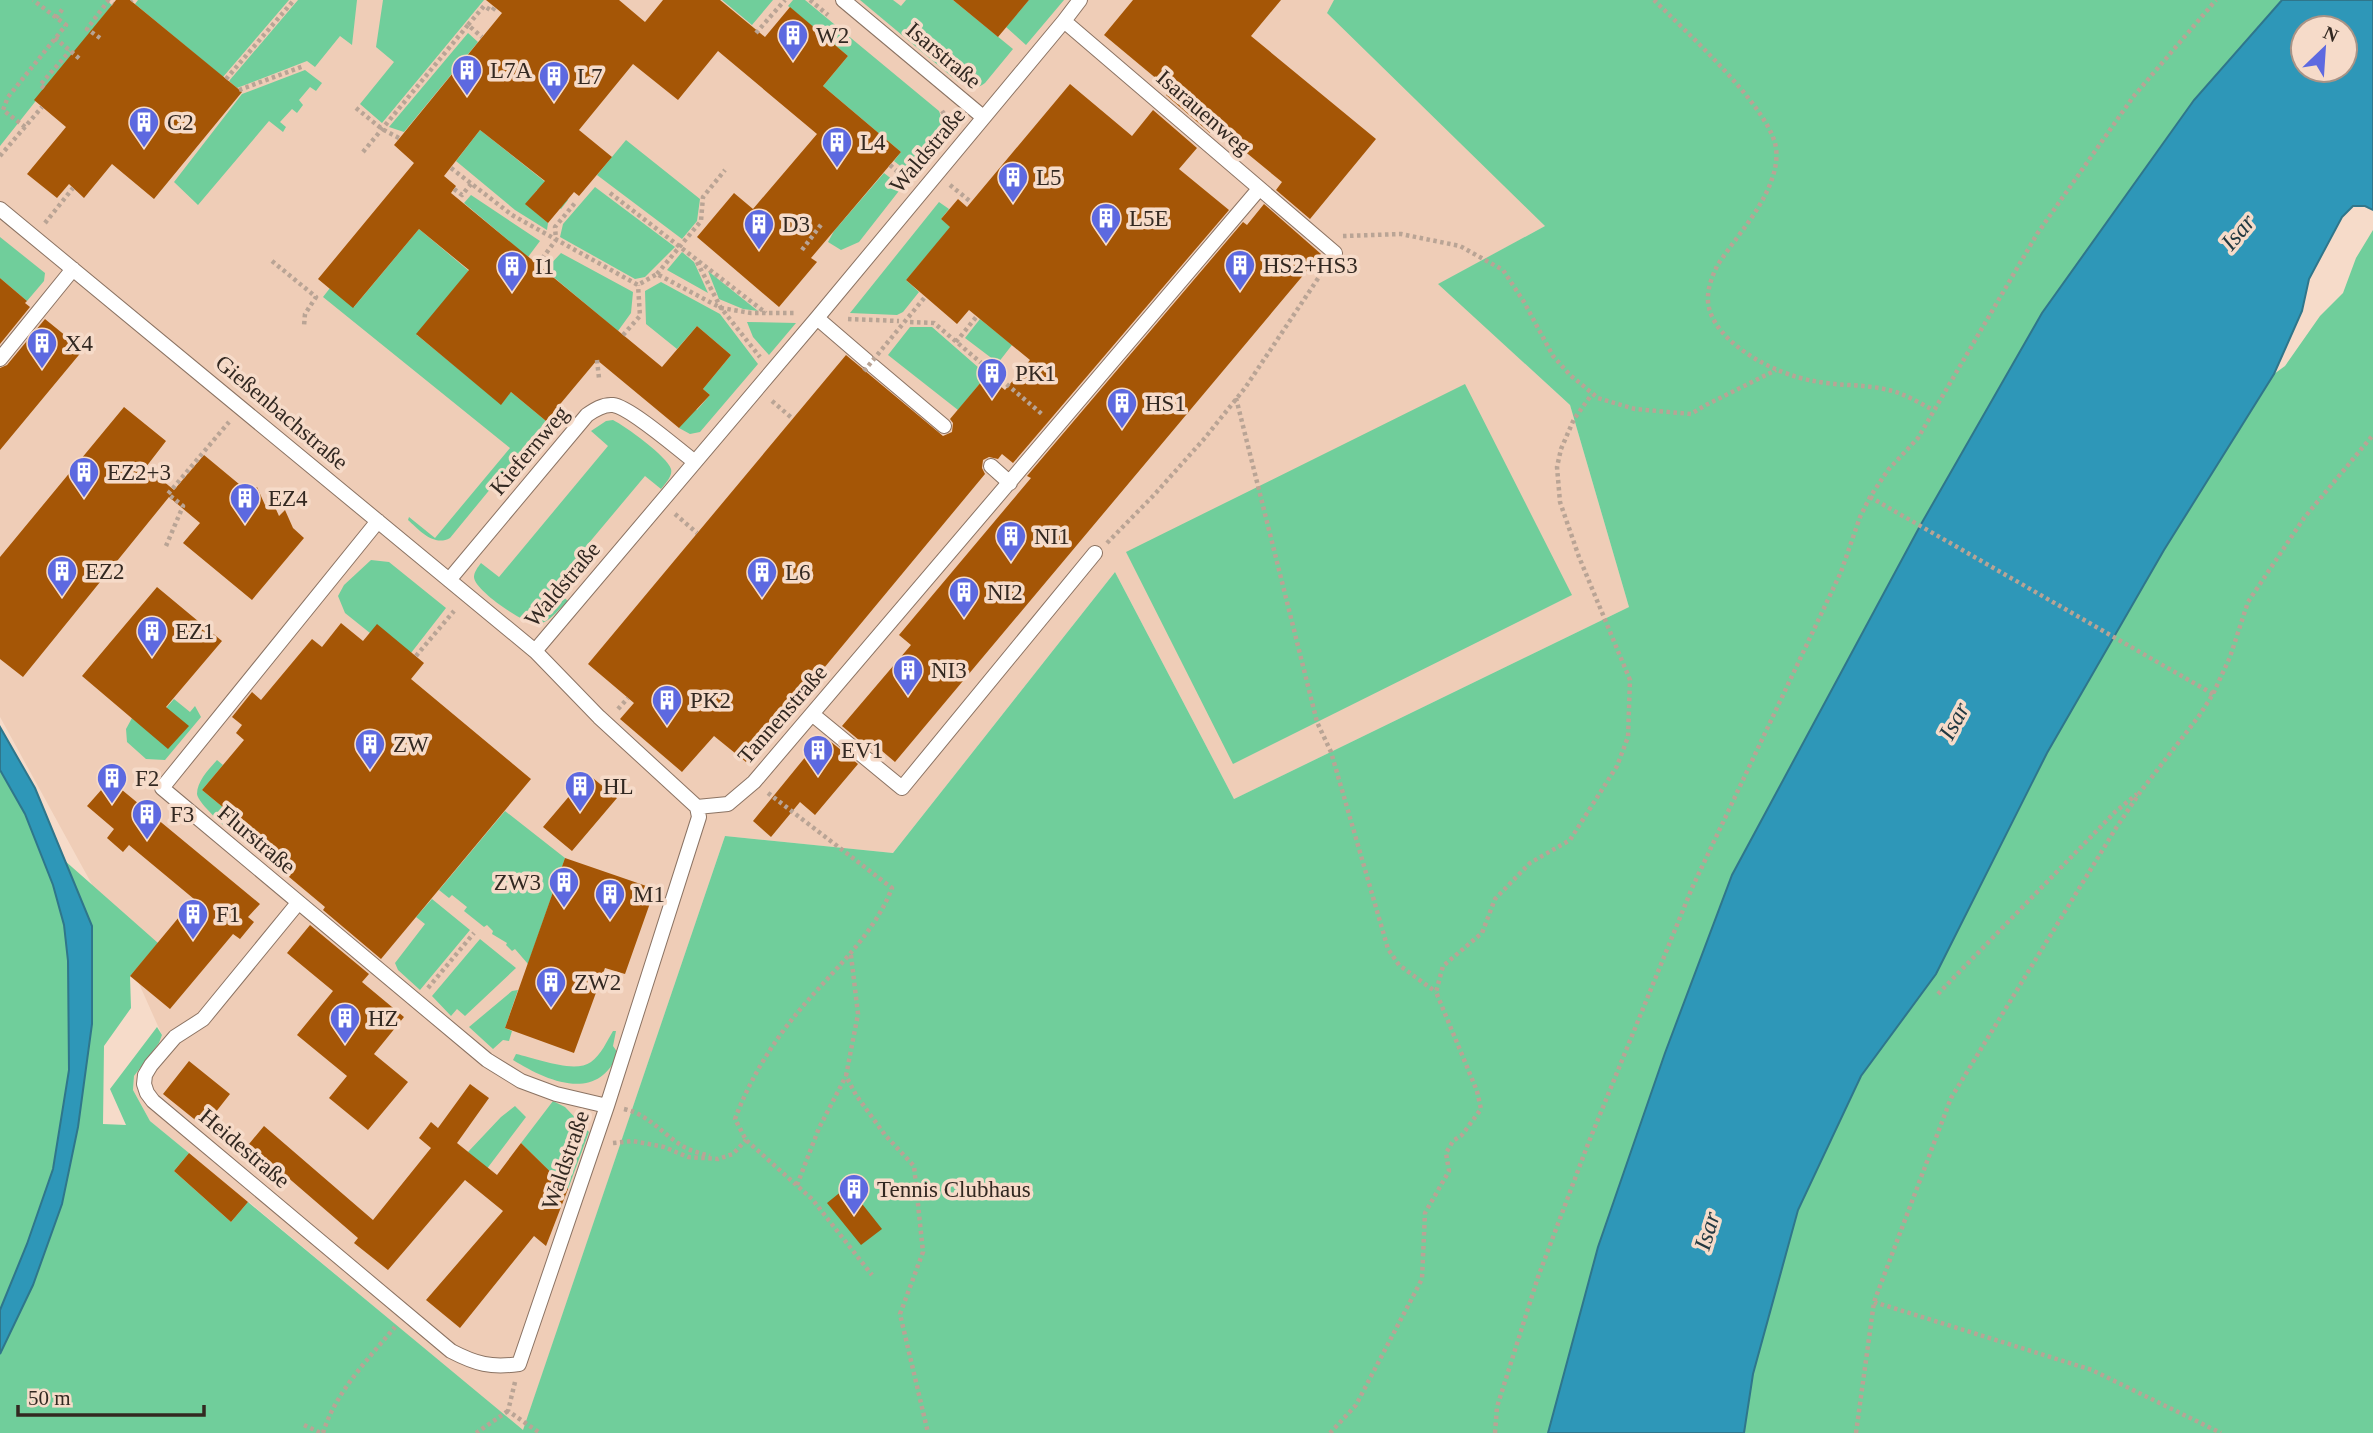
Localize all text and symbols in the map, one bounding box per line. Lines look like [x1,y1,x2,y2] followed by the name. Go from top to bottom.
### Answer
[2289,14,2359,84] north arrow
[901,17,986,94] street label: Isarstraße
[776,18,810,62] building icon: W2
[2320,22,2342,47] text: N
[816,23,849,48] place label: W2
[450,53,484,97] building icon: L7A
[490,58,533,83] place label: L7A
[537,59,571,103] building icon: L7
[577,64,603,89] place label: L7
[1152,65,1256,160] street label: Isarauenweg
[885,103,970,198] street label: Waldstraße
[127,105,161,149] building icon: C2
[167,110,194,135] place label: C2
[820,125,854,169] building icon: L4
[860,130,886,155] place label: L4
[996,160,1030,204] building icon: L5
[1036,165,1062,190] place label: L5
[1089,201,1123,245] building icon: L5E
[1129,206,1169,231] place label: L5E
[742,207,776,251] building icon: D3
[2215,208,2261,256] water label: Isar
[782,212,810,237] place label: D3
[1223,248,1257,292] building icon: HS2+HS3
[495,249,529,293] building icon: I1
[1263,253,1358,278] place label: HS2+HS3
[535,254,554,279] place label: I1
[25,326,59,370] building icon: X4
[65,331,94,356] place label: X4
[211,350,353,475] street label: Gießenbachstraße
[975,356,1009,400] building icon: PK1
[1015,361,1056,386] place label: PK1
[1105,386,1139,430] building icon: HS1
[1145,391,1186,416] place label: HS1
[485,400,574,500] street label: Kiefernweg
[67,455,101,499] building icon: EZ2+3
[107,460,171,485] place label: EZ2+3
[228,481,262,525] building icon: EZ4
[268,486,308,511] place label: EZ4
[994,519,1028,563] building icon: NI1
[1034,524,1070,549] place label: NI1
[520,537,605,632] street label: Waldstraße
[45,554,79,598] building icon: EZ2
[745,555,779,599] building icon: L6
[85,559,125,584] place label: EZ2
[785,560,811,585] place label: L6
[947,575,981,619] building icon: NI2
[987,580,1023,605] place label: NI2
[135,614,169,658] building icon: EZ1
[175,619,215,644] place label: EZ1
[891,653,925,697] building icon: NI3
[931,658,967,683] place label: NI3
[733,660,832,769] street label: Tannenstraße
[650,683,684,727] building icon: PK2
[690,688,731,713] place label: PK2
[1933,697,1975,745] water label: Isar
[353,727,387,771] building icon: ZW
[393,732,429,757] place label: ZW
[801,733,835,777] building icon: EV1
[841,738,883,763] place label: EV1
[95,761,129,805] building icon: F2
[135,766,159,791] place label: F2
[563,769,597,813] building icon: HL
[603,774,634,799] place label: HL
[130,797,164,841] building icon: F3
[213,800,300,879] street label: Flurstraße
[170,802,194,827] place label: F3
[547,865,581,909] building icon: ZW3
[494,870,541,895] place label: ZW3
[593,877,627,921] building icon: M1
[633,882,665,907] place label: M1
[176,897,210,941] building icon: F1
[216,902,240,927] place label: F1
[534,965,568,1009] building icon: ZW2
[574,970,621,995] place label: ZW2
[328,1001,362,1045] building icon: HZ
[368,1006,399,1031] place label: HZ
[195,1104,295,1193] street label: Heidestraße
[537,1107,594,1213] street label: Waldstraße
[837,1172,871,1216] building icon: Tennis Clubhaus
[877,1177,1031,1202] place label: Tennis Clubhaus
[1689,1208,1725,1254] water label: Isar
[18,1374,203,1418] scale bar
[28,1386,71,1410] text: 50 m

